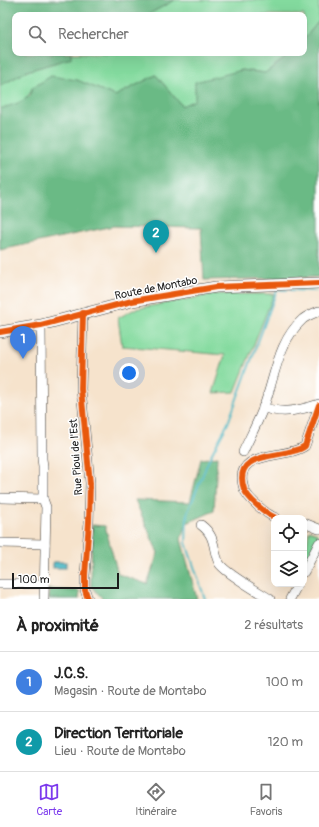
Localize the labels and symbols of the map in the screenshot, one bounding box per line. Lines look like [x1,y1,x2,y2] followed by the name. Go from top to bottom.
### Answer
[143,220,169,253] pin: 2
[114,274,199,302] street label: Route de Montabo
[10,326,36,359] pin: 1
[119,363,139,383] your location
[67,418,85,496] street label: Rue Pioui de l'Est
[12,571,119,590] scale bar

